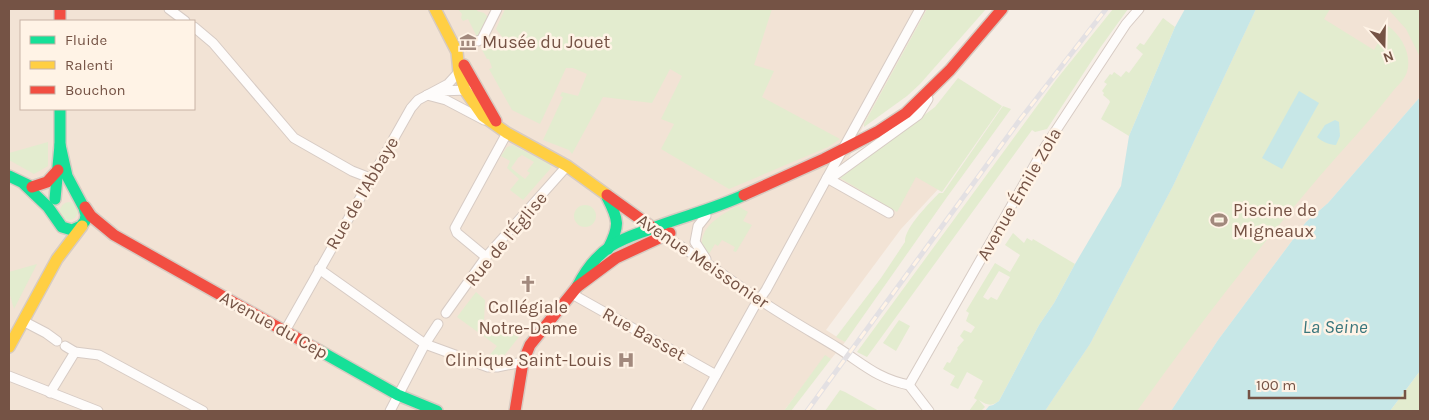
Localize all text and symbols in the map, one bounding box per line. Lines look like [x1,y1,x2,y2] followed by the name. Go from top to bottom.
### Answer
[20,20,195,110] legend
[1359,20,1409,70] north arrow
[65,31,107,49] text: Fluide
[482,31,610,53] place label: Musée du Jouet
[458,32,478,52] museum icon: Musée du Jouet
[1381,47,1396,66] text: N
[65,56,114,74] text: Ralenti
[65,81,126,99] text: Bouchon
[971,123,1066,264] street label: Avenue Émile Zola
[321,133,403,253] street label: Rue de l'Abbaye
[459,187,552,291] street label: Rue de l'Église
[1233,199,1317,242] place label: Piscine de Migneaux
[633,209,773,313] street label: Avenue Meissonier
[1209,210,1229,230] sports icon: Piscine de Migneaux
[518,274,538,294] church icon: Collégiale Notre-Dame
[216,286,332,364] street label: Avenue du Cep
[479,296,577,339] place label: Collégiale Notre-Dame
[599,302,690,366] street label: Rue Basset
[1303,316,1368,338] water label: La Seine
[445,349,612,371] place label: Clinique Saint-Louis
[616,350,636,370] hospital icon: Clinique Saint-Louis
[1249,368,1405,400] scale bar
[1256,376,1296,394] text: 100 m

